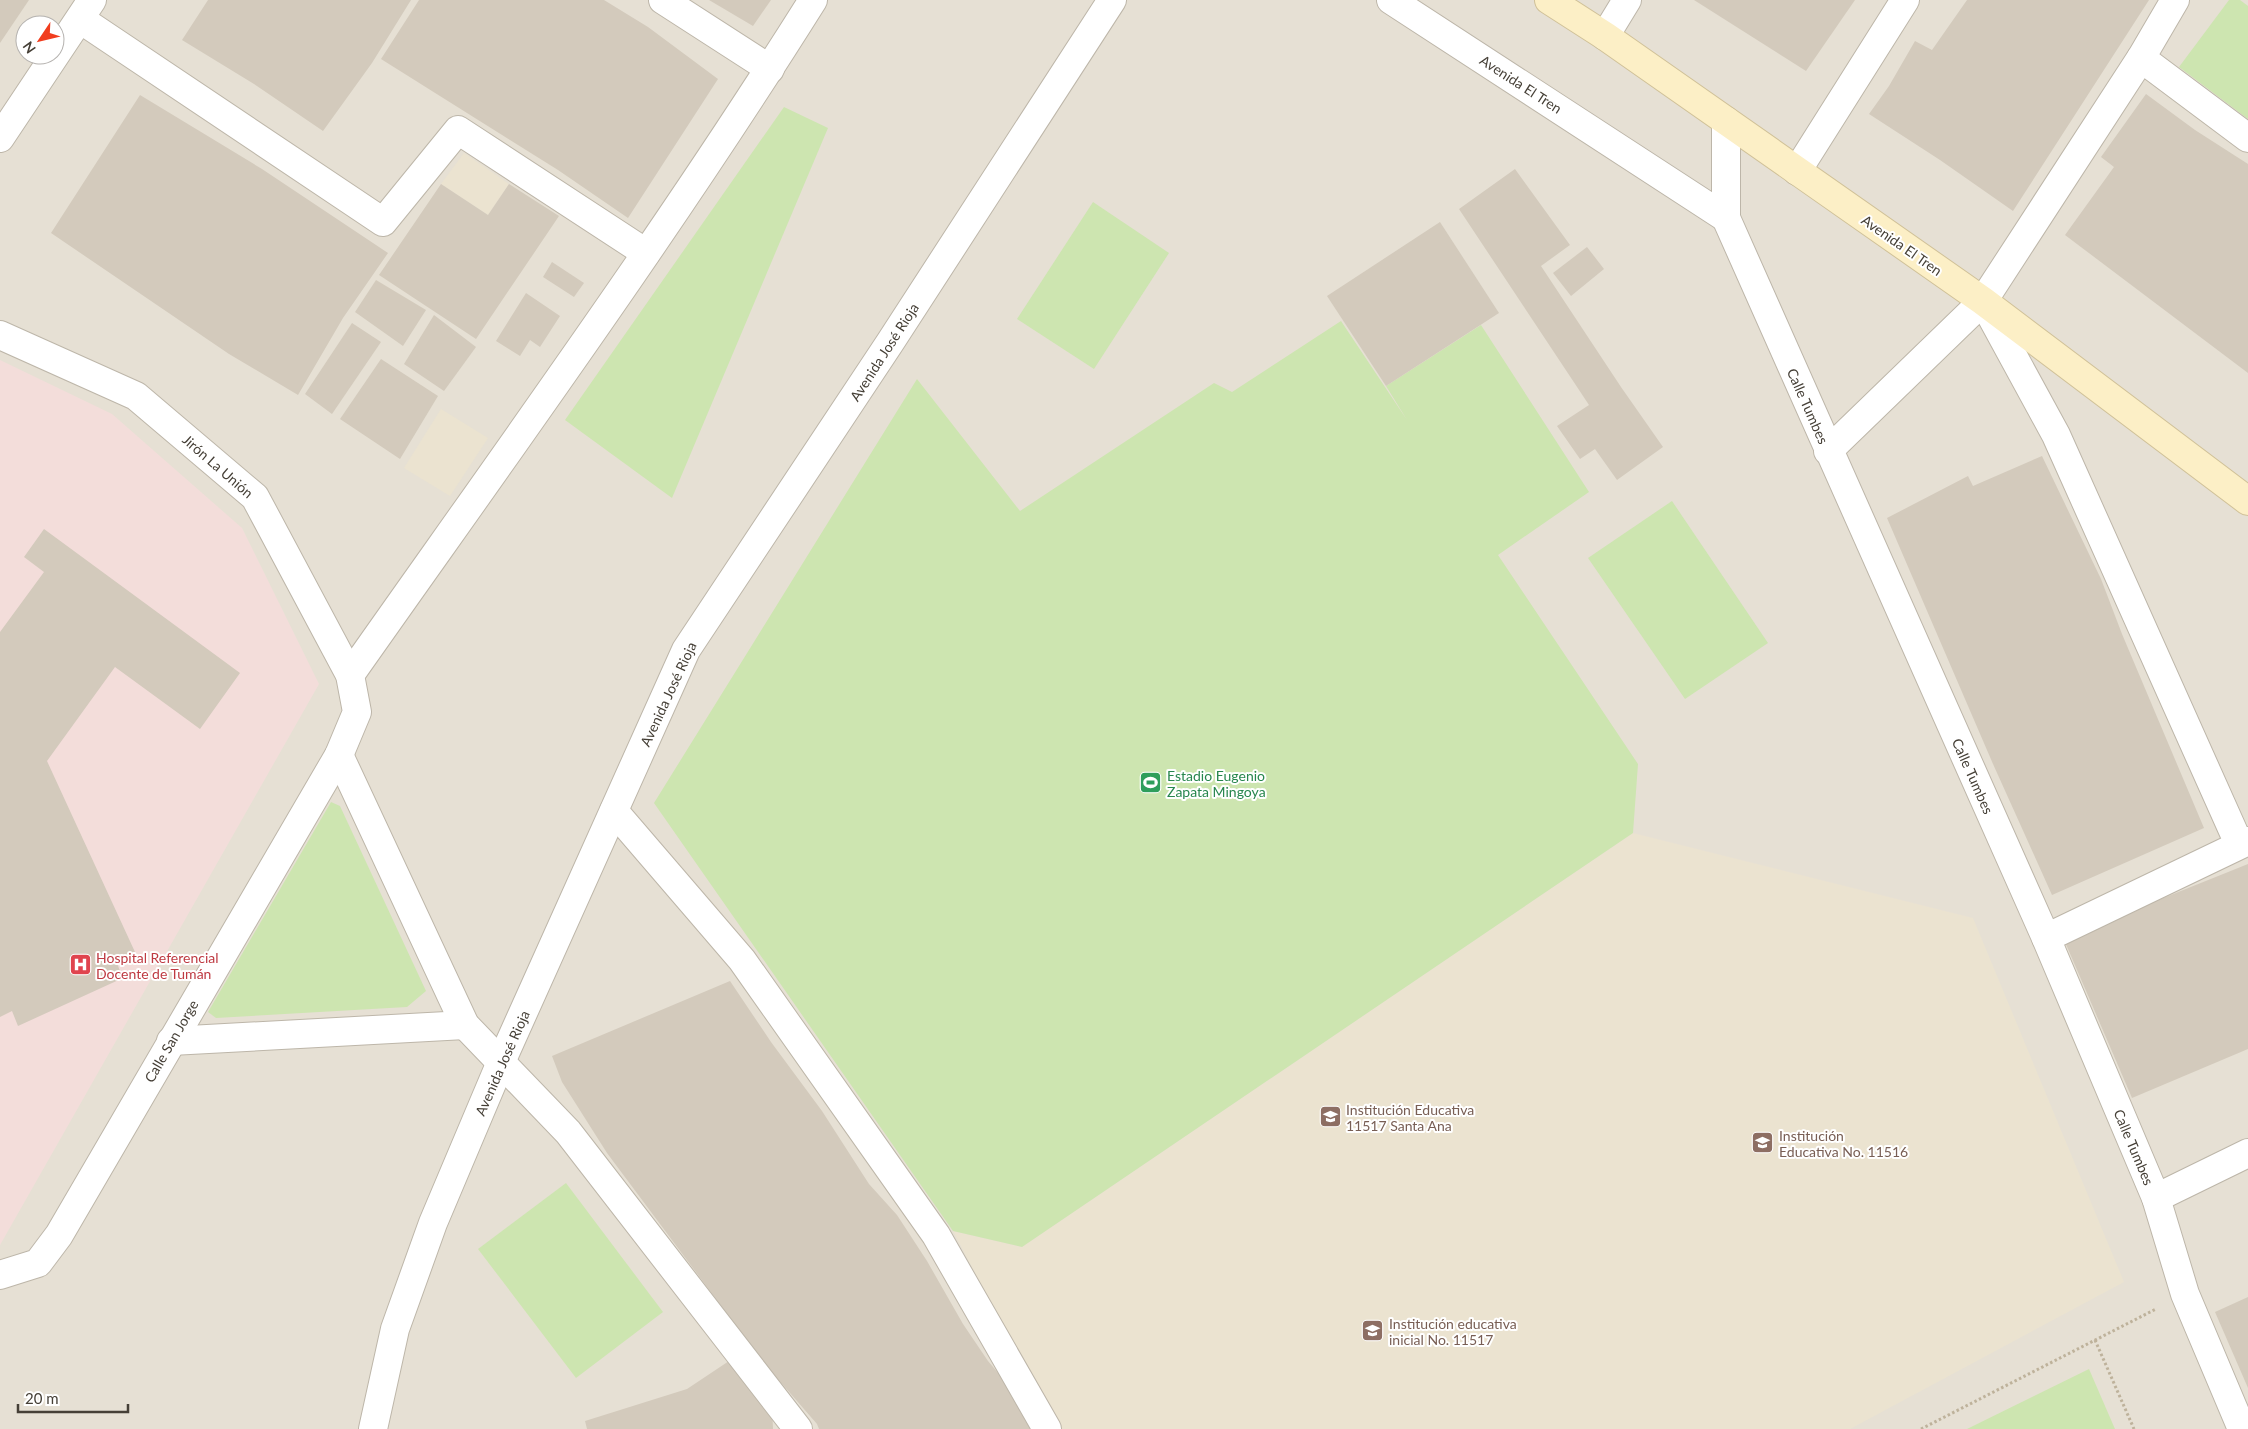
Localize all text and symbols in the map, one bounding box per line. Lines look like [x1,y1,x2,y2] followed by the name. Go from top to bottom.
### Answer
[15,15,65,65] north arrow
[19,38,39,57] text: N
[1477,51,1565,117] street label: Avenida El Tren
[1859,211,1945,279] street label: Avenida El Tren
[846,300,922,404] street label: Avenida José Rioja
[1784,366,1832,446] street label: Calle Tumbes
[179,431,257,501] street label: Jirón La Unión
[636,639,700,749] street label: Avenida José Rioja
[1949,736,1997,816] street label: Calle Tumbes
[1167,767,1266,800] place label: Estadio Eugenio Zapata Mingoya
[1139,771,1163,795] sports icon: Estadio Eugenio Zapata Mingoya
[96,949,219,982] place label: Hospital Referencial Docente de Tumán
[68,953,92,977] hospital icon: Hospital Referencial Docente de Tumán
[141,997,201,1085] street label: Calle San Jorge
[471,1008,533,1118] street label: Avenida José Rioja
[1346,1101,1474,1134] place label: Institución Educativa 11517 Santa Ana
[1318,1105,1342,1129] school or university icon: Institución Educativa 11517 Santa Ana
[2110,1106,2158,1188] street label: Calle Tumbes
[1779,1127,1908,1160] place label: Institución Educativa No. 11516
[1751,1131,1775,1155] school or university icon: Institución Educativa No. 11516
[1389,1315,1517,1348] place label: Institución educativa inicial No. 11517
[1361,1319,1385,1343] school or university icon: Institución educativa inicial No. 11517
[18,1382,128,1414] scale bar
[25,1389,59,1407] text: 20 m

